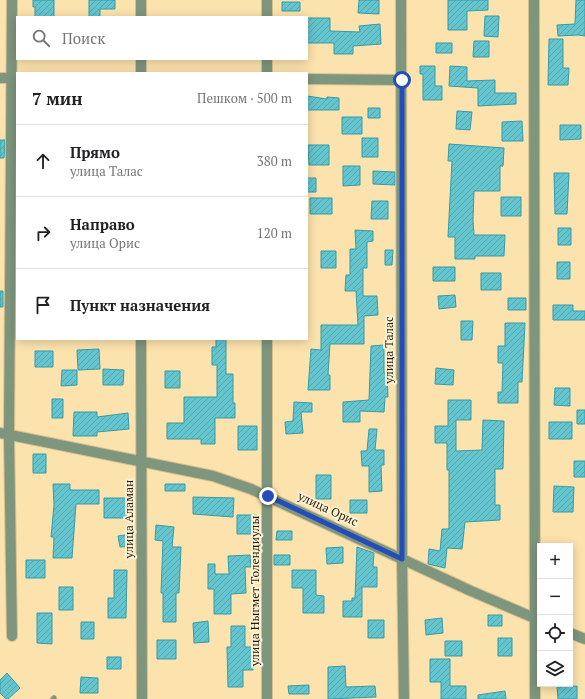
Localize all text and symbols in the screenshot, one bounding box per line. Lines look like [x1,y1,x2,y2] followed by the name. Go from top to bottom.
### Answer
[16,16,308,60] search box
[30,27,52,49] icon: search
[62,28,105,48] text: Поиск
[393,71,411,89] route start
[32,87,82,110] text: 7 мин
[197,89,292,107] text: Пешком · 500 m
[70,142,120,162] text: Прямо
[32,150,54,172] icon: ahead
[257,152,292,170] text: 380 m
[70,162,143,180] text: улица Талас
[70,214,135,234] text: Направо
[32,222,54,244] icon: right
[257,224,292,242] text: 120 m
[70,234,140,252] text: улица Орис
[32,294,54,316] icon: arrive
[70,295,210,315] text: Пункт назначения
[381,316,396,385] street label: улица Талас
[121,480,136,559] street label: улица Аламан
[259,487,277,505] route end
[295,488,361,529] street label: улица Орис
[247,516,262,667] street label: улица Ныгмет Толендиулы
[537,543,573,687] map controls
[537,543,573,579] button: +
[537,579,573,615] button: −
[537,615,573,651] button: locate
[537,651,573,687] button: layers

